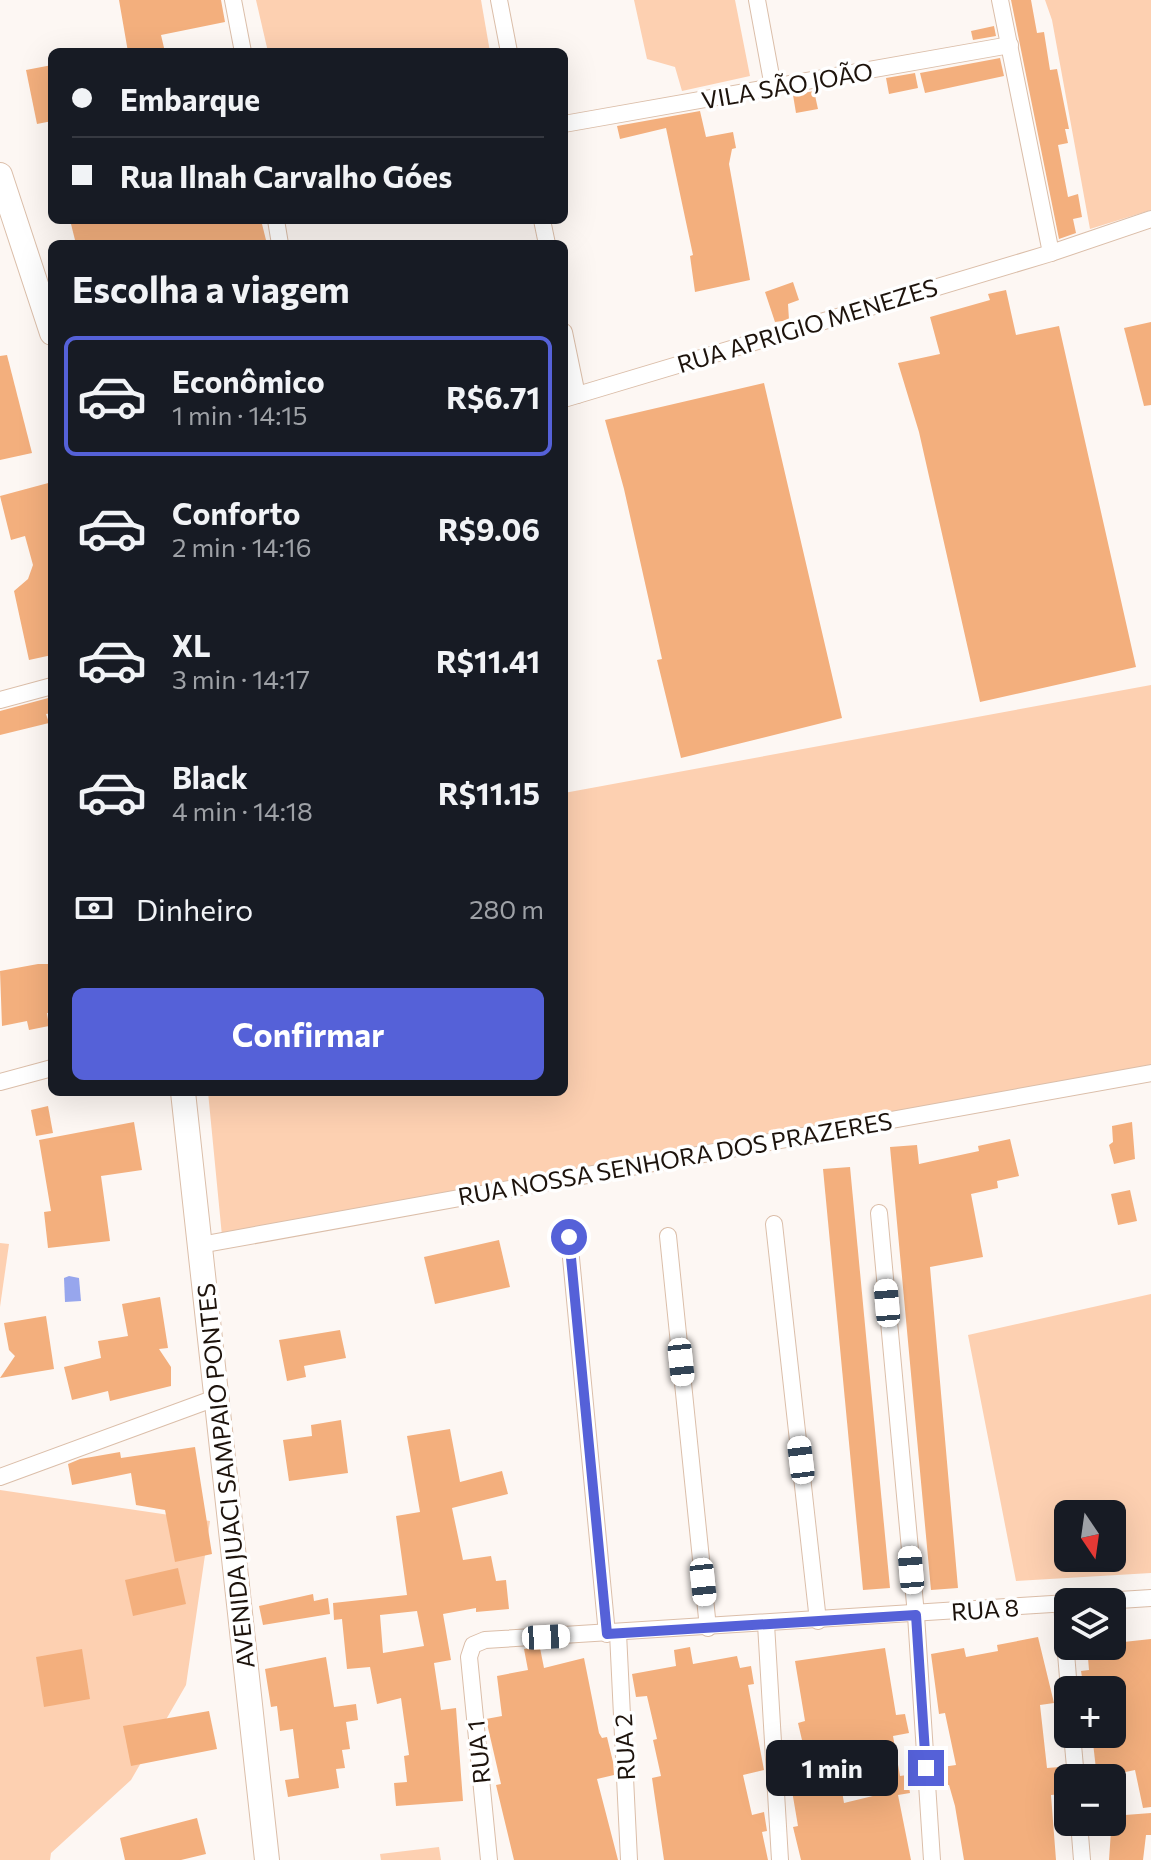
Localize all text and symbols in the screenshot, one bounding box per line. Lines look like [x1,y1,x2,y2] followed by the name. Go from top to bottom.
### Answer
[699,56,875,114] street label: VILA SÃO JOÃO
[120,80,260,117] text: Embarque
[120,157,452,194] text: Rua Ilnah Carvalho Góes
[72,266,350,310] text: Escolha a viagem
[673,272,941,378] street label: RUA APRIGIO MENEZES
[76,360,148,432] icon: car
[172,362,325,399] text: Econômico
[446,378,540,415] text: R$6.71
[172,399,307,430] text: 1 min · 14:15
[76,492,148,564] icon: car
[172,494,300,531] text: Conforto
[438,510,540,547] text: R$9.06
[172,531,312,562] text: 2 min · 14:16
[76,624,148,696] icon: car
[172,626,211,663] text: XL
[436,642,540,679] text: R$11.41
[172,663,310,694] text: 3 min · 14:17
[76,756,148,828] icon: car
[172,758,248,795] text: Black
[438,774,540,811] text: R$11.15
[172,795,313,826] text: 4 min · 14:18
[72,886,116,930] icon: cash
[136,890,253,927] text: Dinheiro
[469,893,544,924] text: 280 m
[72,988,544,1080] button: Confirmar
[456,1105,894,1211] street label: RUA NOSSA SENHORA DOS PRAZERES
[551,1219,587,1255] route start
[873,1278,901,1328] car
[190,1282,260,1670] street label: AVENIDA JUACI SAMPAIO PONTES
[667,1337,695,1387] car
[786,1435,816,1485] car
[1054,1500,1126,1572] north arrow
[1054,1500,1126,1836] map controls
[897,1545,925,1595] car
[689,1557,717,1607] car
[1054,1588,1126,1660] button: layers
[950,1592,1020,1626] street label: RUA 8
[521,1624,571,1650] car
[1054,1676,1126,1748] button: +
[608,1713,640,1781] street label: RUA 2
[460,1719,496,1785] street label: RUA 1
[766,1740,898,1796] callout: 1 min
[908,1750,944,1786] route end
[801,1752,863,1783] text: 1 min
[1054,1764,1126,1836] button: −

